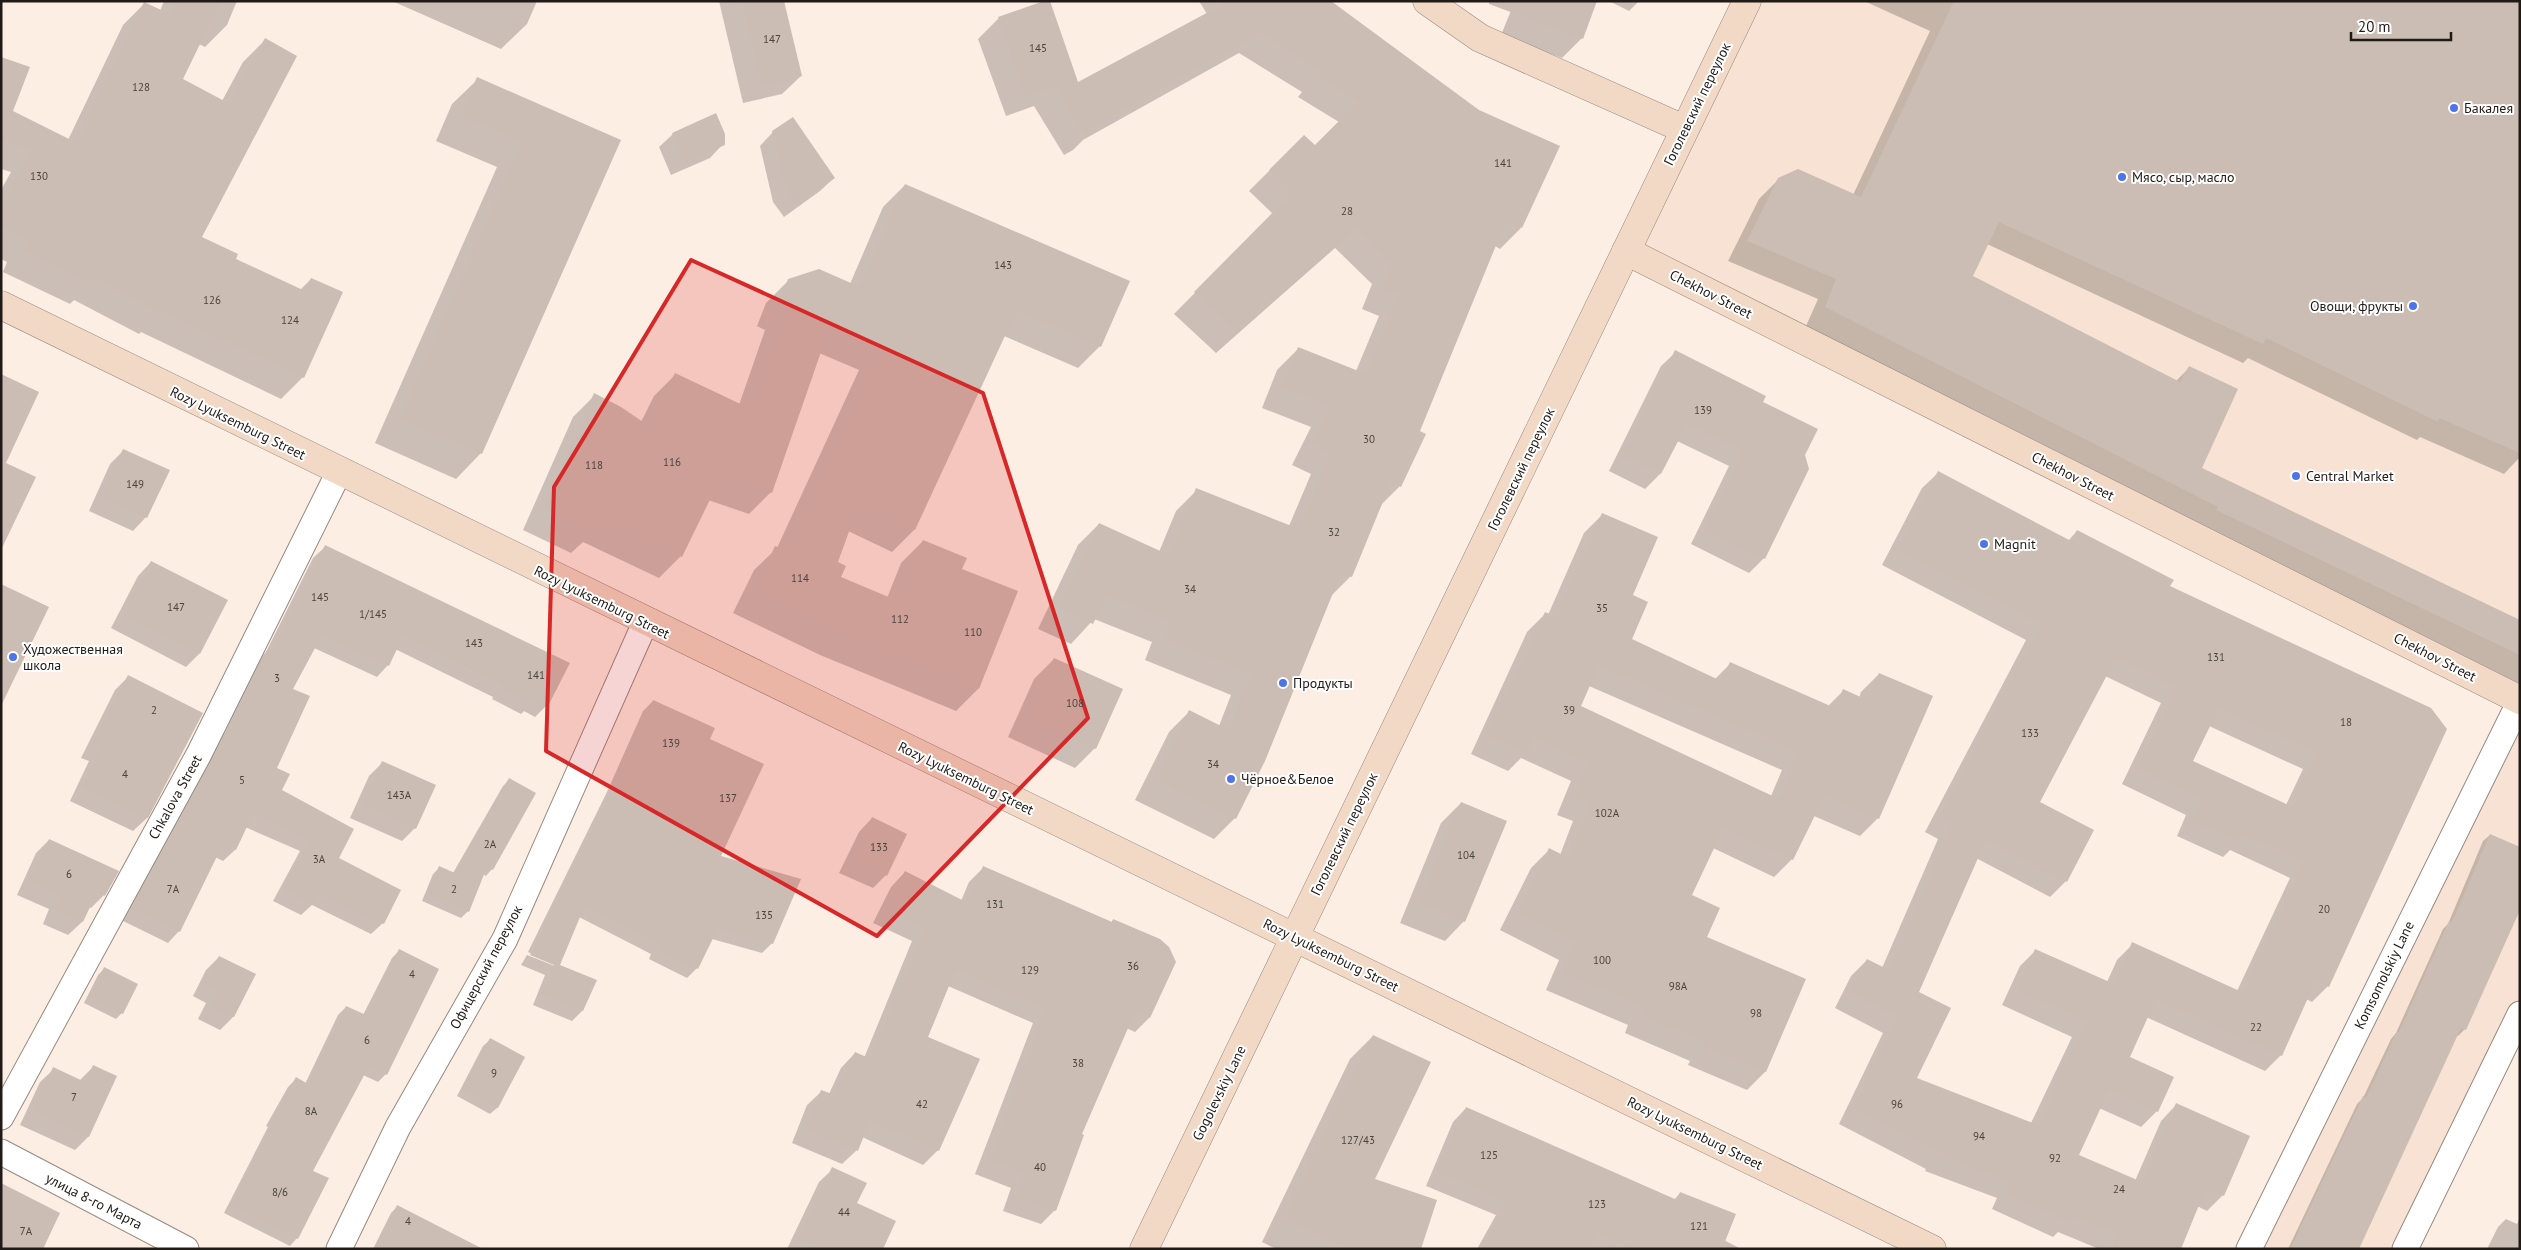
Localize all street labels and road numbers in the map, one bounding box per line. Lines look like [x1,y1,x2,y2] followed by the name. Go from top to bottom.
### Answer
[1659,39,1735,168] street label: Гоголевский переулок
[1667,266,1755,323] street label: Chekhov Street
[167,382,309,464] street label: Rozy Lyuksemburg Street
[1483,404,1559,533] street label: Гоголевский переулок
[2029,448,2117,505] street label: Chekhov Street
[531,561,673,643] street label: Rozy Lyuksemburg Street
[2391,629,2479,686] street label: Chekhov Street
[895,737,1037,819] street label: Rozy Lyuksemburg Street
[144,751,206,842] street label: Chkalova Street
[1306,769,1382,898] street label: Гоголевский переулок
[446,902,526,1032] street label: Офицерский переулок
[1260,914,1402,996] street label: Rozy Lyuksemburg Street
[2350,918,2418,1032] street label: Komsomolskiy Lane
[1188,1043,1250,1143] street label: Gogolevskiy Lane
[1624,1092,1766,1174] street label: Rozy Lyuksemburg Street
[43,1169,145,1233] street label: улица 8-го Марта

